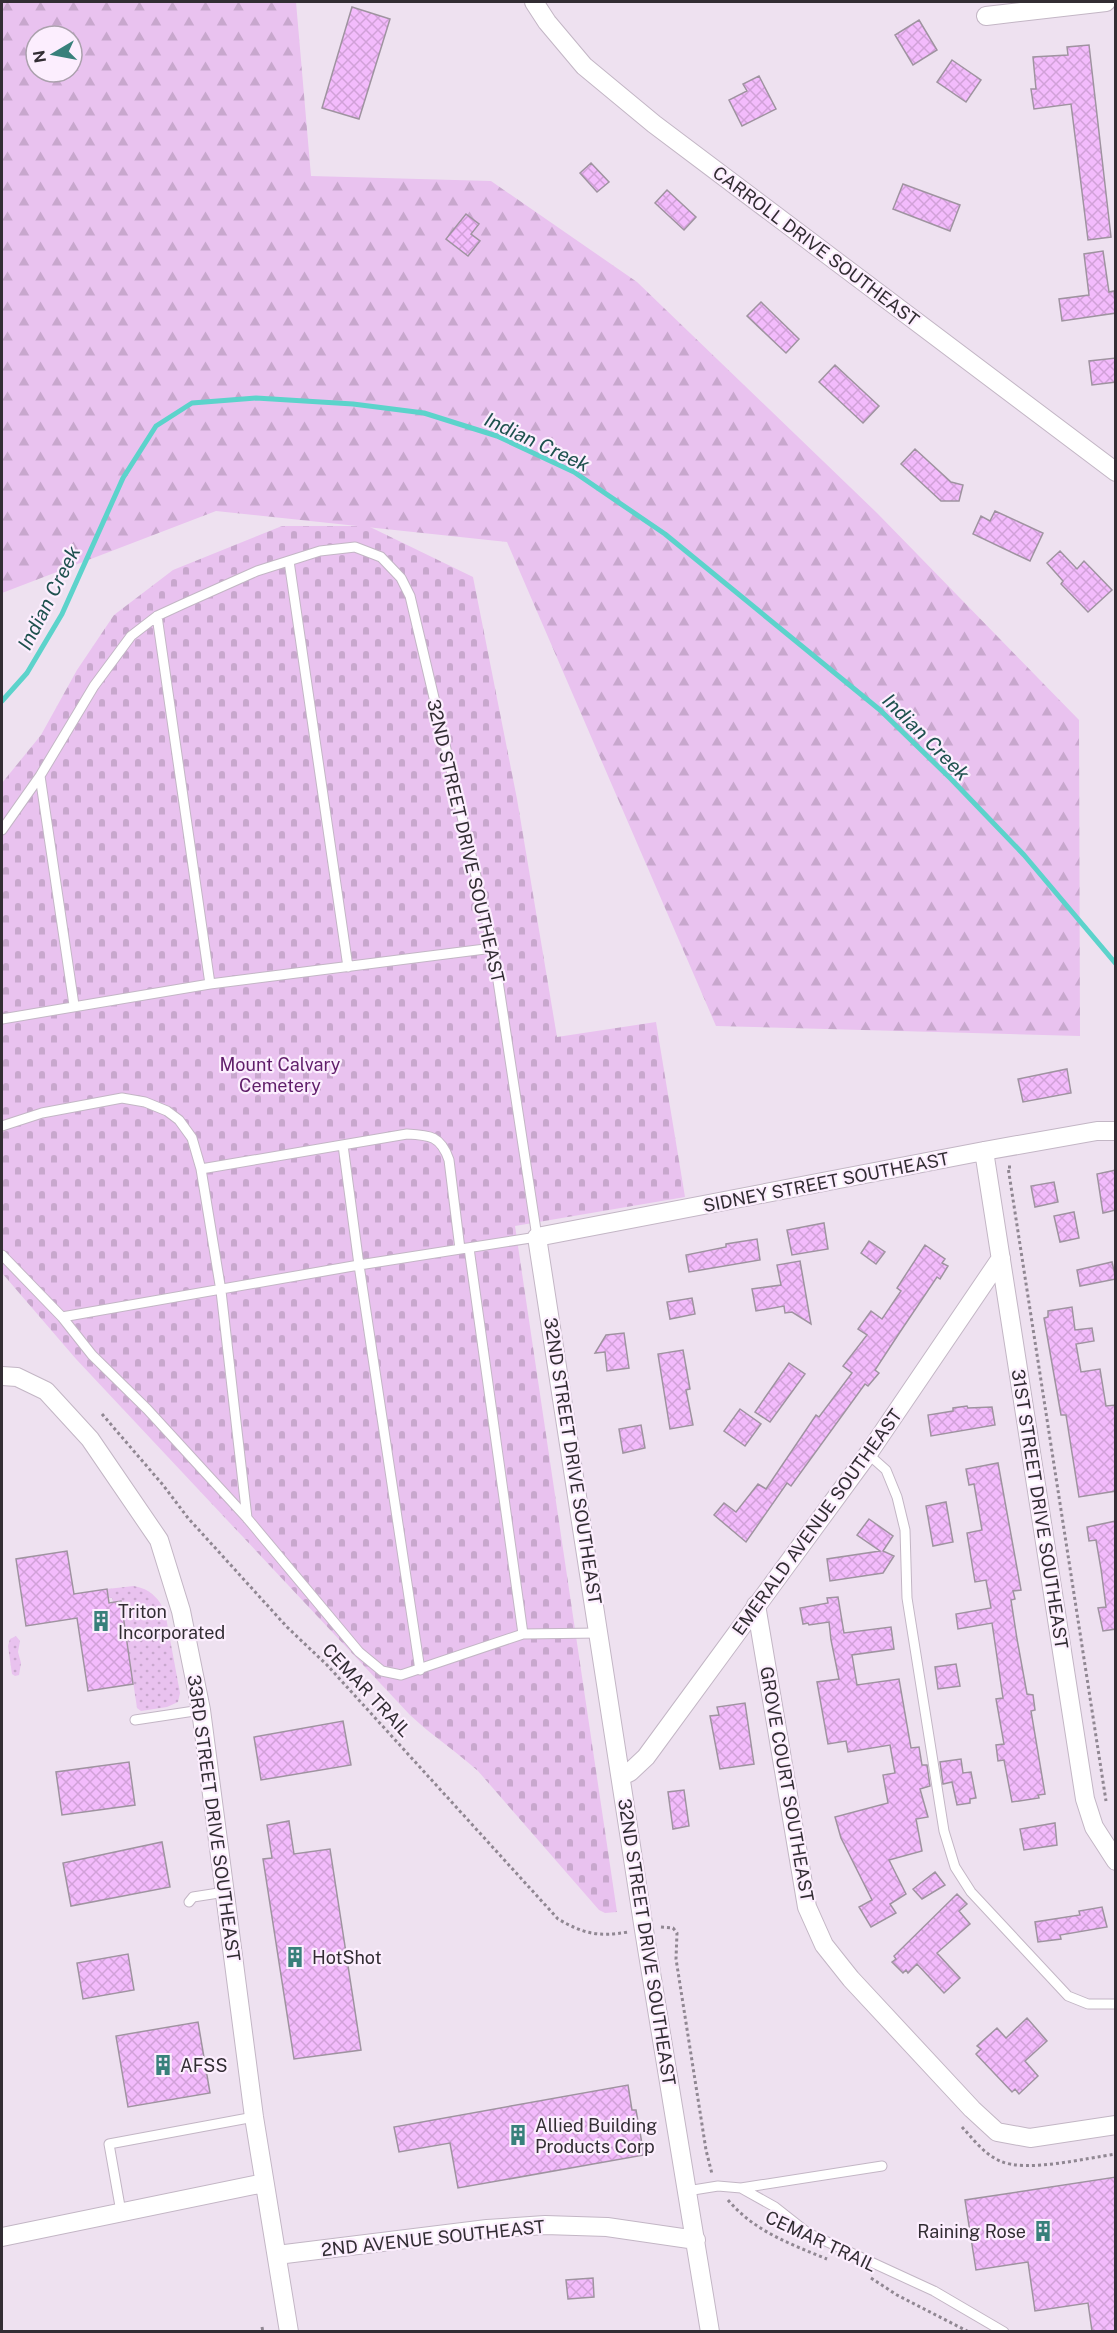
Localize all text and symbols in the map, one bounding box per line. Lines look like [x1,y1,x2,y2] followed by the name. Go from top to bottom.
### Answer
[24,24,84,84] north arrow
[29,49,50,64] text: N
[709,162,923,331] street label: CARROLL DRIVE SOUTHEAST
[481,407,594,477] water label: Indian Creek
[13,542,86,654] water label: Indian Creek
[877,688,975,786] water label: Indian Creek
[423,697,509,985] street label: 32ND STREET DRIVE SOUTHEAST
[220,1054,341,1096] park label: Mount Calvary Cemetery
[701,1148,951,1216] street label: SIDNEY STREET SOUTHEAST
[540,1316,606,1606] street label: 32ND STREET DRIVE SOUTHEAST
[1007,1367,1073,1651] street label: 31ST STREET DRIVE SOUTHEAST
[728,1405,906,1639] street label: EMERALD AVENUE SOUTHEAST
[118,1601,225,1643] place label: Triton Incorporated
[89,1609,113,1633] building icon: Triton Incorporated
[318,1639,416,1741] street label: CEMAR TRAIL
[756,1665,818,1904] street label: GROVE COURT SOUTHEAST
[183,1673,245,1963] street label: 33RD STREET DRIVE SOUTHEAST
[614,1797,680,2087] street label: 32ND STREET DRIVE SOUTHEAST
[283,1945,307,1969] building icon: HotShot
[312,1947,382,1968] place label: HotShot
[151,2053,175,2077] building icon: AFSS
[180,2055,228,2076] place label: AFSS
[535,2115,657,2157] place label: Allied Building Products Corp
[506,2123,530,2147] building icon: Allied Building Products Corp
[762,2206,880,2276] street label: CEMAR TRAIL
[320,2216,546,2260] street label: 2ND AVENUE SOUTHEAST
[1031,2219,1055,2243] building icon: Raining Rose
[917,2221,1026,2242] place label: Raining Rose

